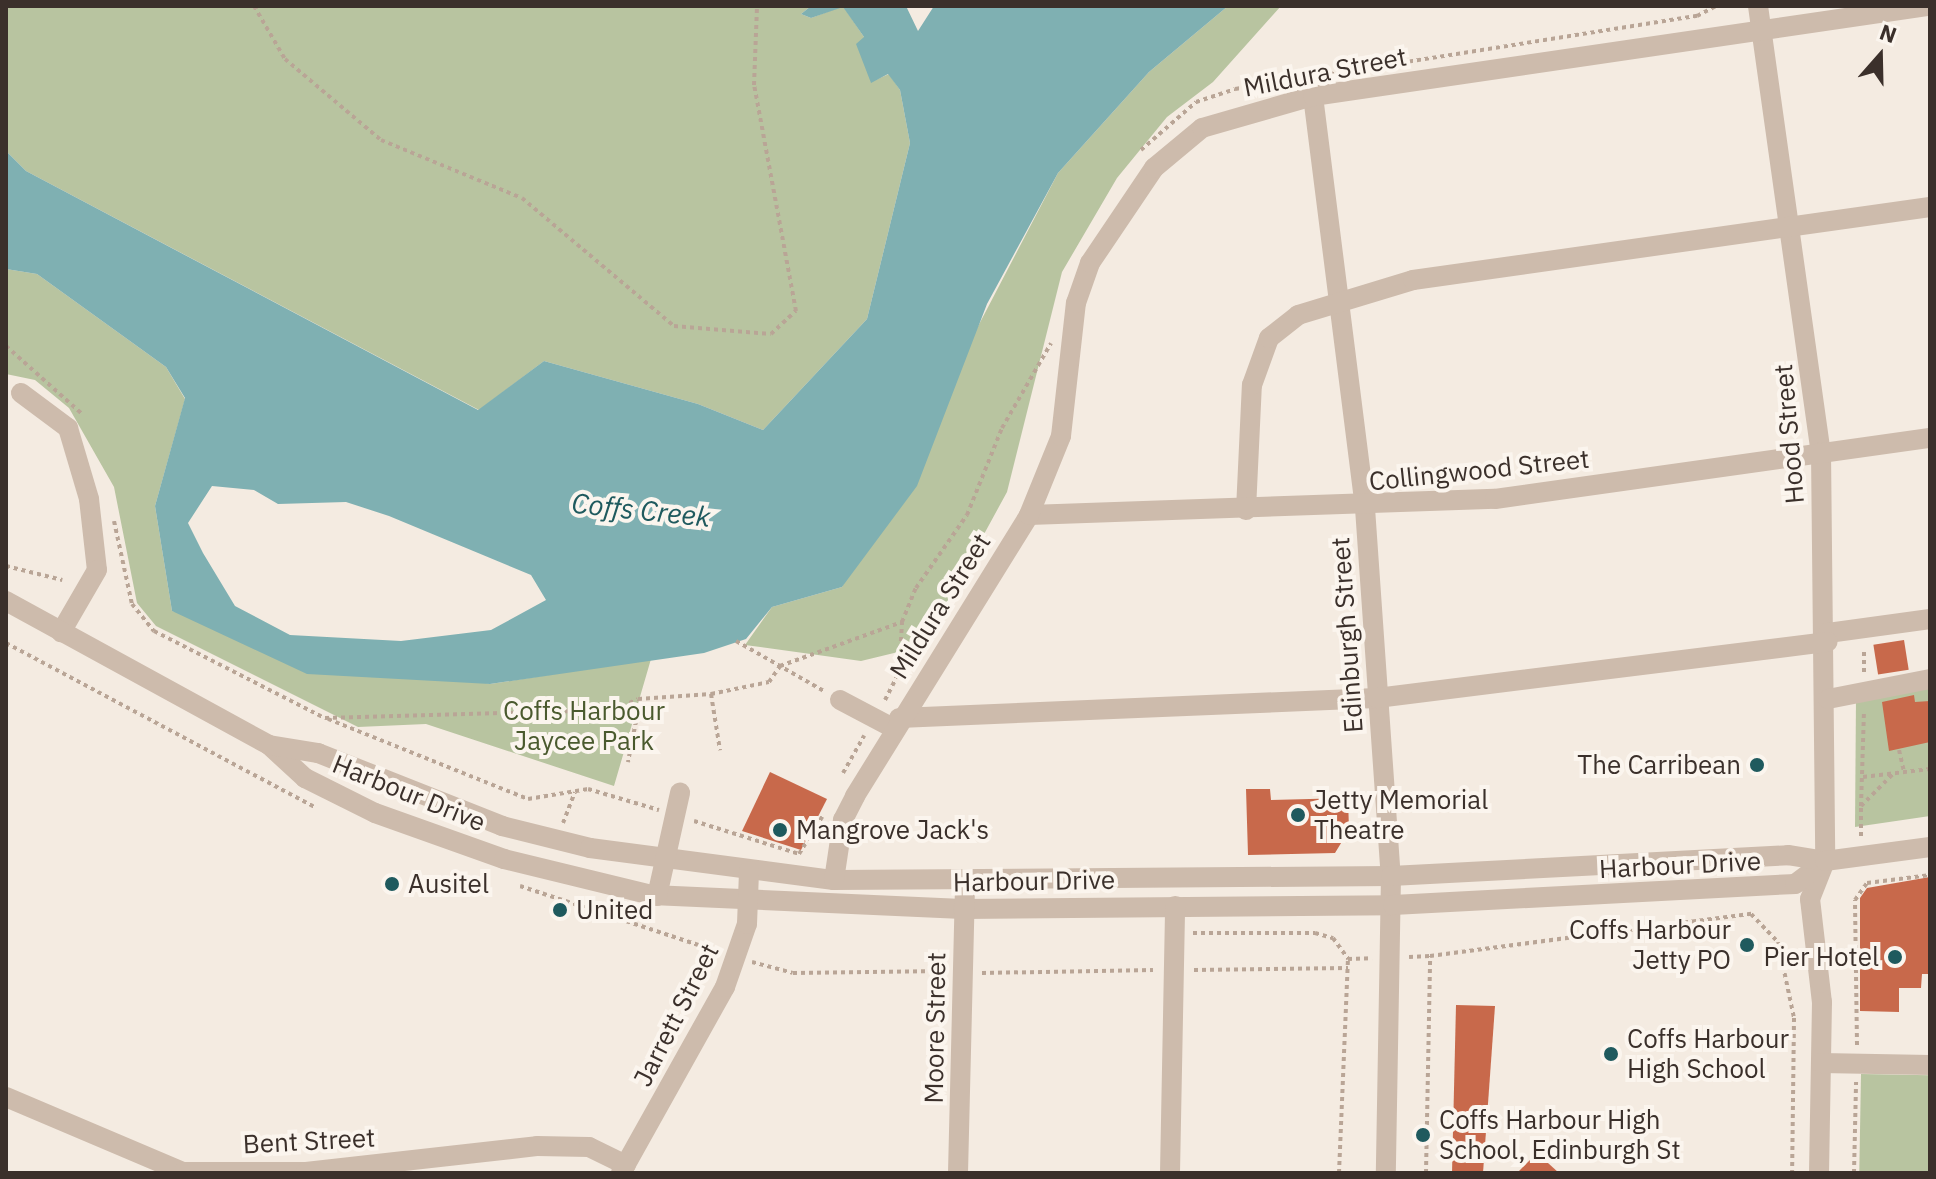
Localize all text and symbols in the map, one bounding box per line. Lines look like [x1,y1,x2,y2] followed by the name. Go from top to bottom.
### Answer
[1840,16,1920,96] north arrow
[1876,17,1901,49] text: N
[1241,41,1409,103] street label: Mildura Street
[1767,363,1811,505] street label: Hood Street
[1367,443,1591,497] street label: Collingwood Street
[570,486,712,534] water label: Coffs Creek
[883,528,997,684] street label: Mildura Street
[1325,536,1369,734] street label: Edinburgh Street
[503,695,665,756] park label: Coffs Harbour Jaycee Park
[328,748,490,838] street label: Harbour Drive
[1577,749,1741,781] place label: The Carribean
[1748,756,1766,774] marker: The Carribean
[1314,784,1488,846] place label: Jetty Memorial Theatre
[1289,806,1307,824] marker: Jetty Memorial Theatre
[796,814,989,846] place label: Mangrove Jack's
[771,821,789,839] marker: Mangrove Jack's
[1598,845,1762,885] street label: Harbour Drive
[953,864,1115,898] street label: Harbour Drive
[408,868,489,900] place label: Ausitel
[383,875,401,893] marker: Ausitel
[576,894,653,926] place label: United
[551,901,569,919] marker: United
[1569,914,1731,976] place label: Coffs Harbour Jetty PO
[1738,936,1756,954] marker: Coffs Harbour Jetty PO
[627,938,725,1092] street label: Jarrett Street
[1763,941,1879,973] place label: Pier Hotel
[1886,948,1904,966] marker: Pier Hotel
[918,952,952,1104] street label: Moore Street
[1627,1023,1789,1084] place label: Coffs Harbour High School
[1602,1045,1620,1063] marker: Coffs Harbour High School
[1439,1104,1681,1166] place label: Coffs Harbour High School, Edinburgh St
[242,1122,376,1160] street label: Bent Street
[1414,1126,1432,1144] marker: Coffs Harbour High School, Edinburgh St

